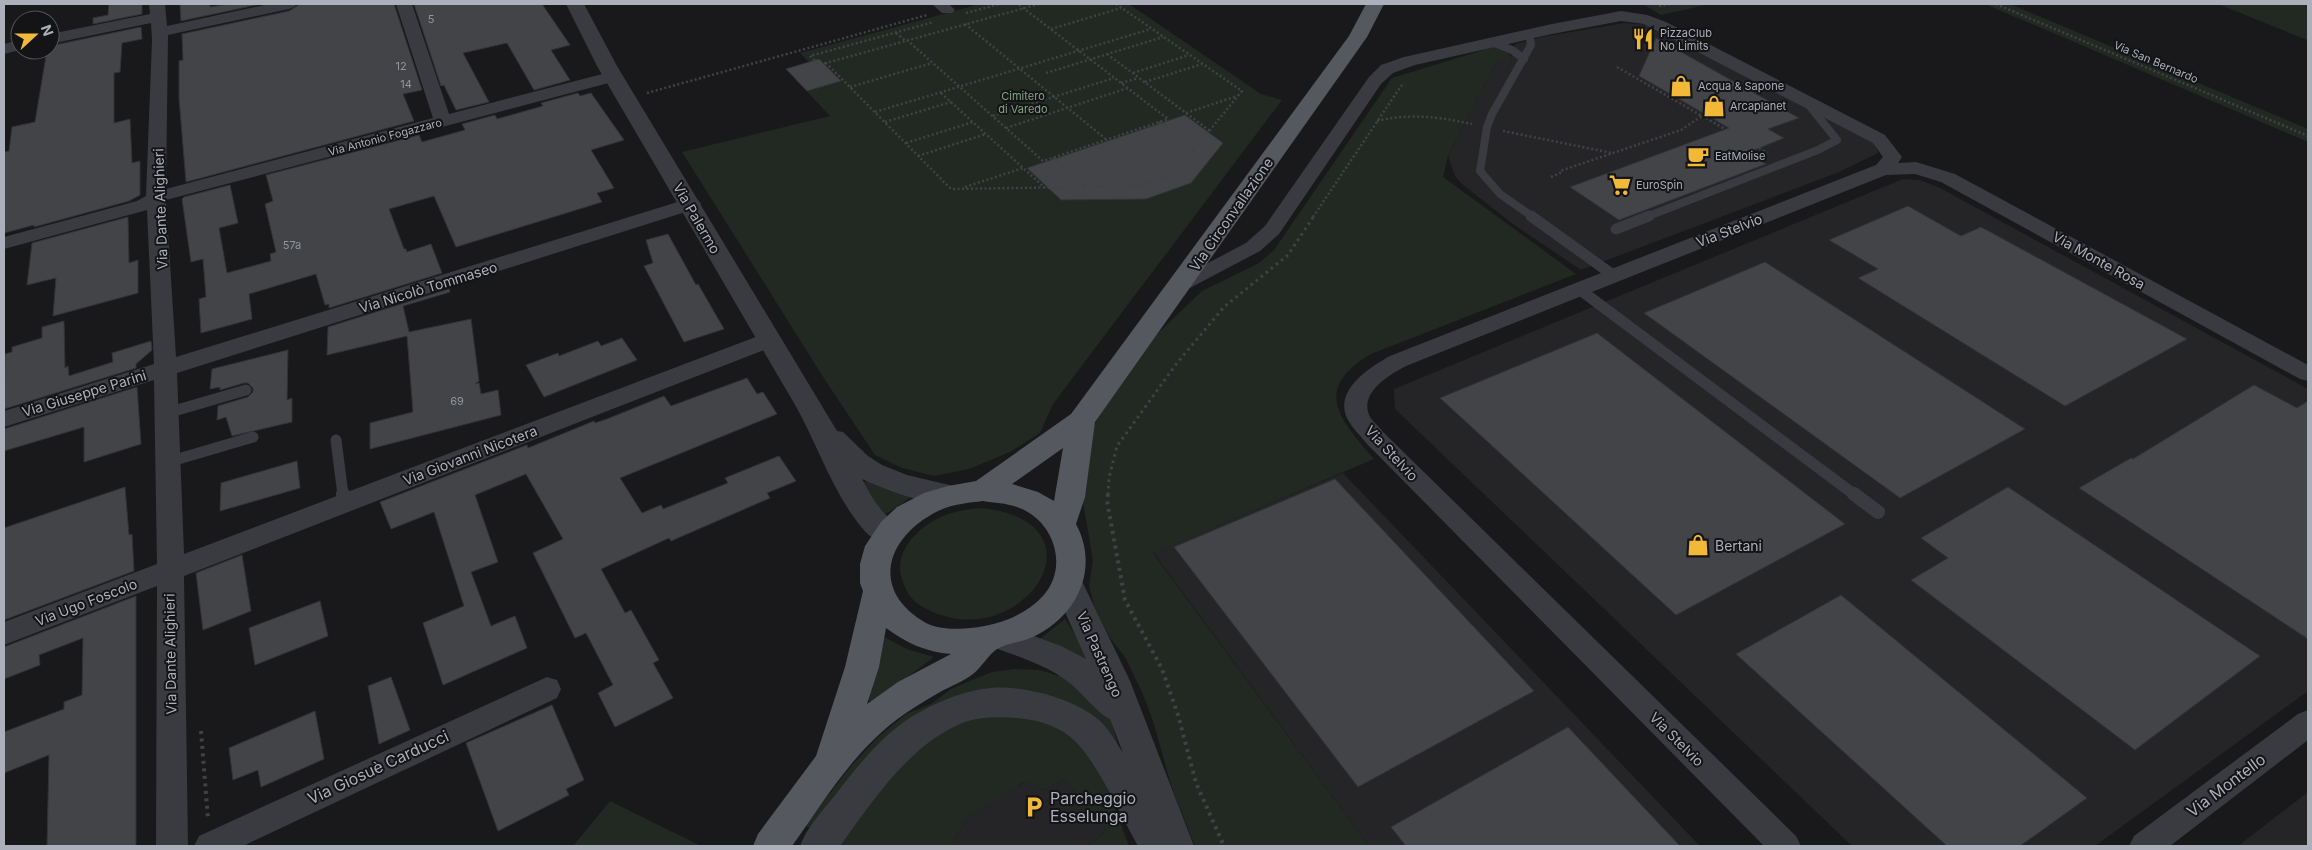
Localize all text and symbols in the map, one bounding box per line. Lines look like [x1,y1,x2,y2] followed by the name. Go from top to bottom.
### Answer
[10,10,60,60] north arrow
[428,12,435,26] house number: 5
[38,22,57,38] text: N
[1630,26,1656,52] restaurant icon: PizzaClub No Limits
[1660,26,1712,53] place label: PizzaClub No Limits
[2112,38,2201,86] street label: Via San Bernardo
[395,59,407,73] house number: 12
[1668,73,1694,99] shop icon: Acqua & Sapone
[400,77,412,91] house number: 14
[1698,79,1784,93] place label: Acqua & Sapone
[998,89,1048,116] park label: Cimitero di Varedo
[1701,93,1727,119] shop icon: Arcaplanet
[1730,99,1787,113] place label: Arcaplanet
[327,115,444,159] street label: Via Antonio Fogazzaro
[1685,143,1711,169] cafe icon: EatMolise
[149,148,171,270] street label: Via Dante Alighieri
[1715,149,1765,163] place label: EatMolise
[1186,154,1276,274] street label: Via Circonvallazione
[1607,172,1633,198] supermarket icon: EuroSpin
[1636,178,1683,192] place label: EuroSpin
[670,179,724,257] street label: Via Palermo
[1693,210,1765,250] street label: Via Stelvio
[2050,228,2148,292] street label: Via Monte Rosa
[283,238,301,252] house number: 57a
[357,258,499,316] street label: Via Nicolò Tommaseo
[20,366,148,420] street label: Via Giuseppe Parini
[450,394,464,408] house number: 69
[400,422,540,488] street label: Via Giovanni Nicotera
[1362,422,1422,484] street label: Via Stelvio
[1685,532,1711,558] shop icon: Bertani
[1715,537,1762,554] place label: Bertani
[33,575,139,629] street label: Via Ugo Foscolo
[160,593,180,715] street label: Via Dante Alighieri
[1074,608,1126,700] street label: Via Pastrengo
[1646,708,1708,770] street label: Via Stelvio
[304,726,452,808] street label: Via Giosuè Carducci
[2183,749,2269,821] street label: Via Montello
[1050,788,1136,826] place label: Parcheggio Esselunga
[1021,794,1047,820] parking icon: Parcheggio Esselunga

